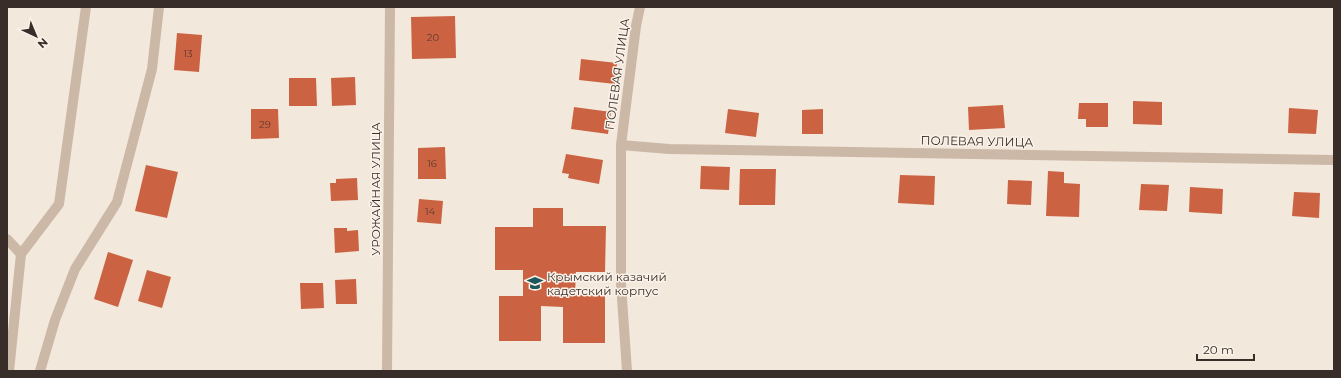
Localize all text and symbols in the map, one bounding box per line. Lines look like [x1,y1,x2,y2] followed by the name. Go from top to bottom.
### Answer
[16,16,56,56] north arrow
[602,17,632,131] street label: ПОЛЕВАЯ УЛИЦА
[427,31,440,44] house number: 20
[35,35,51,51] text: N
[183,47,193,60] house number: 13
[259,118,271,131] house number: 29
[368,122,383,256] street label: УРОЖАЙНАЯ УЛИЦА
[921,133,1034,149] street label: ПОЛЕВАЯ УЛИЦА
[427,157,437,170] house number: 16
[425,205,435,218] house number: 14
[547,269,667,298] place label: Крымский казачий кадетский корпус
[526,274,544,292] school or university icon: Крымский казачий кадетский корпус
[1197,336,1254,362] scale bar
[1203,342,1234,357] text: 20 m

